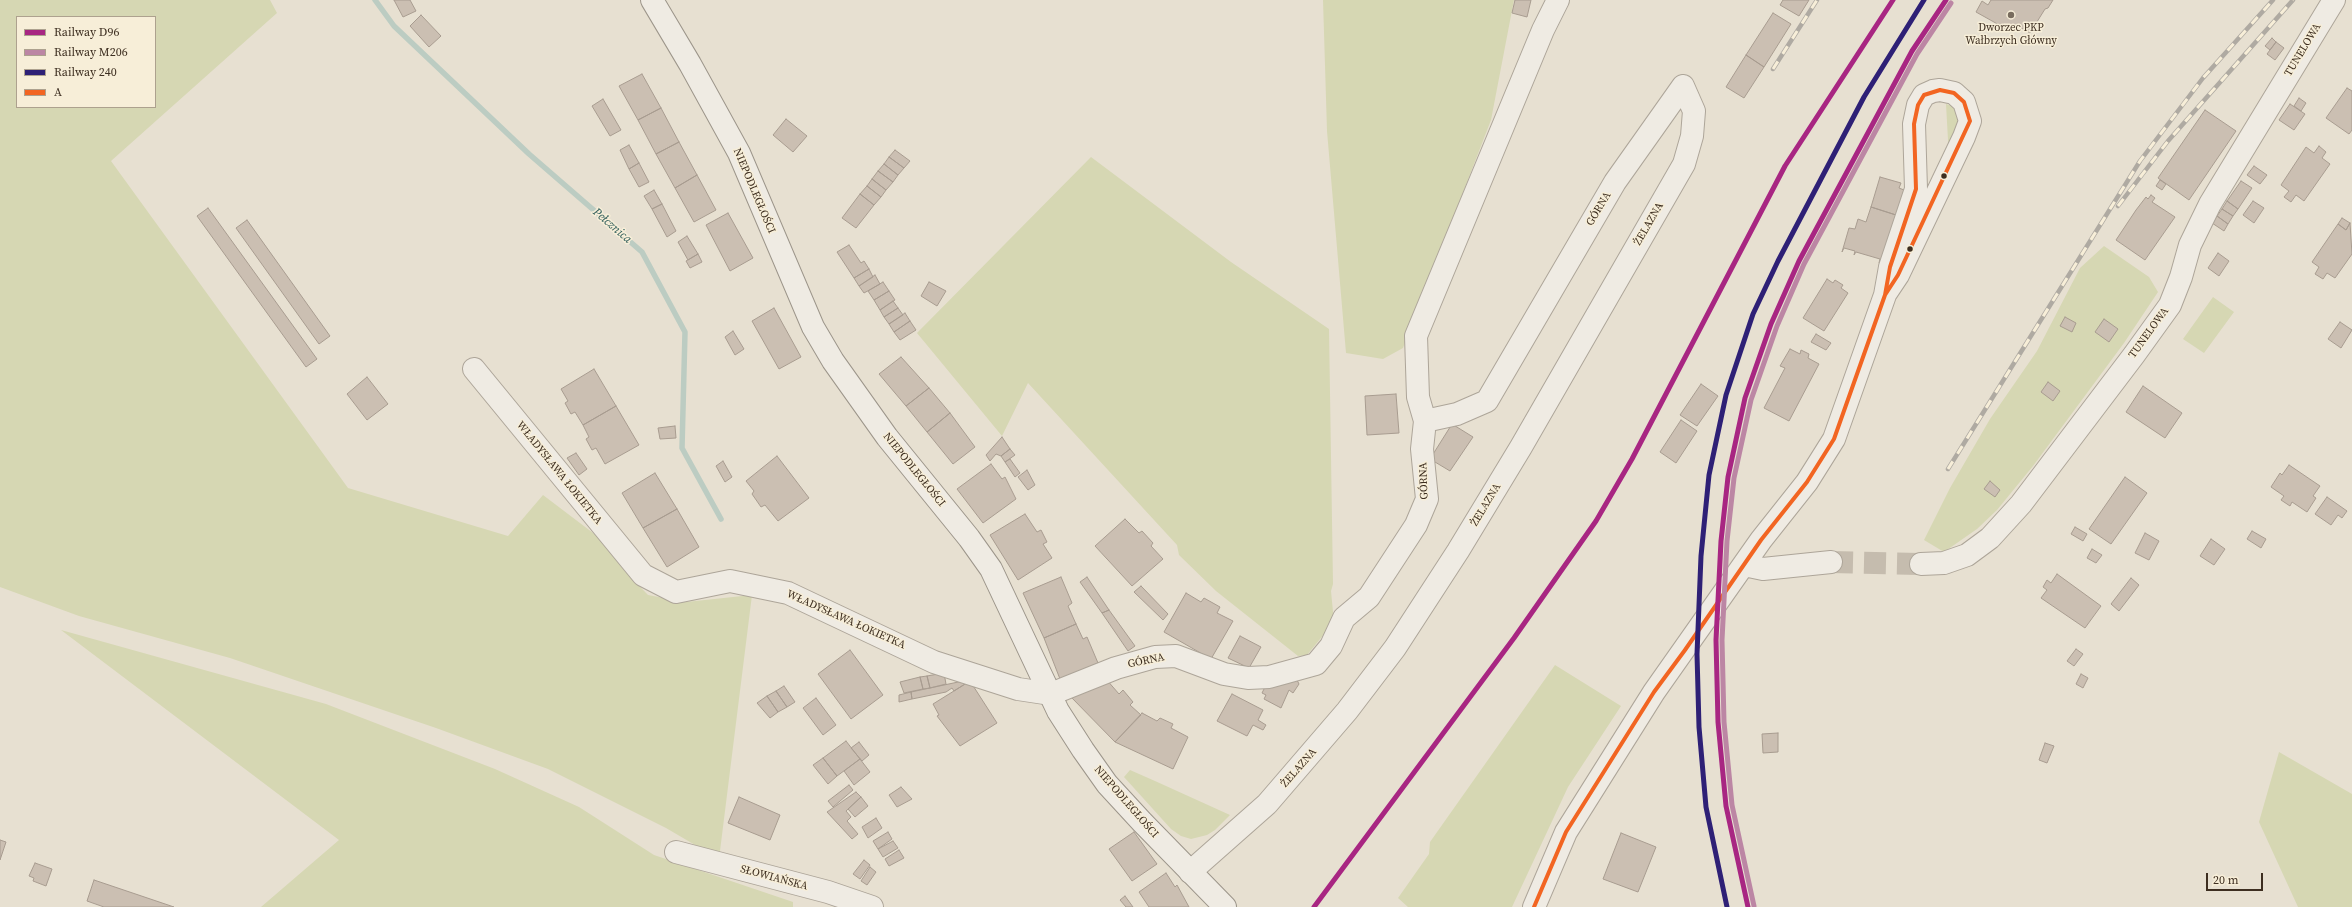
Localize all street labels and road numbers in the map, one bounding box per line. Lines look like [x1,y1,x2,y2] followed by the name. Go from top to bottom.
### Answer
[2282,21,2324,79] street label: TUNELOWA
[730,146,778,236] street label: NIEPODLEGŁOŚCI
[1584,190,1614,228] street label: GÓRNA
[1631,200,1667,248] street label: ŻELAZNA
[2126,305,2172,361] street label: TUNELOWA
[513,419,605,527] street label: WŁADYSŁAWA ŁOKIETKA
[880,430,948,510] street label: NIEPODLEGŁOŚCI
[1417,462,1431,500] street label: GÓRNA
[1468,481,1504,529] street label: ŻELAZNA
[784,588,908,652] street label: WŁADYSŁAWA ŁOKIETKA
[1126,651,1166,671] street label: GÓRNA
[1278,746,1320,790] street label: ŻELAZNA
[1091,763,1161,841] street label: NIEPODLEGŁOŚCI
[739,863,809,893] street label: SŁOWIAŃSKA

